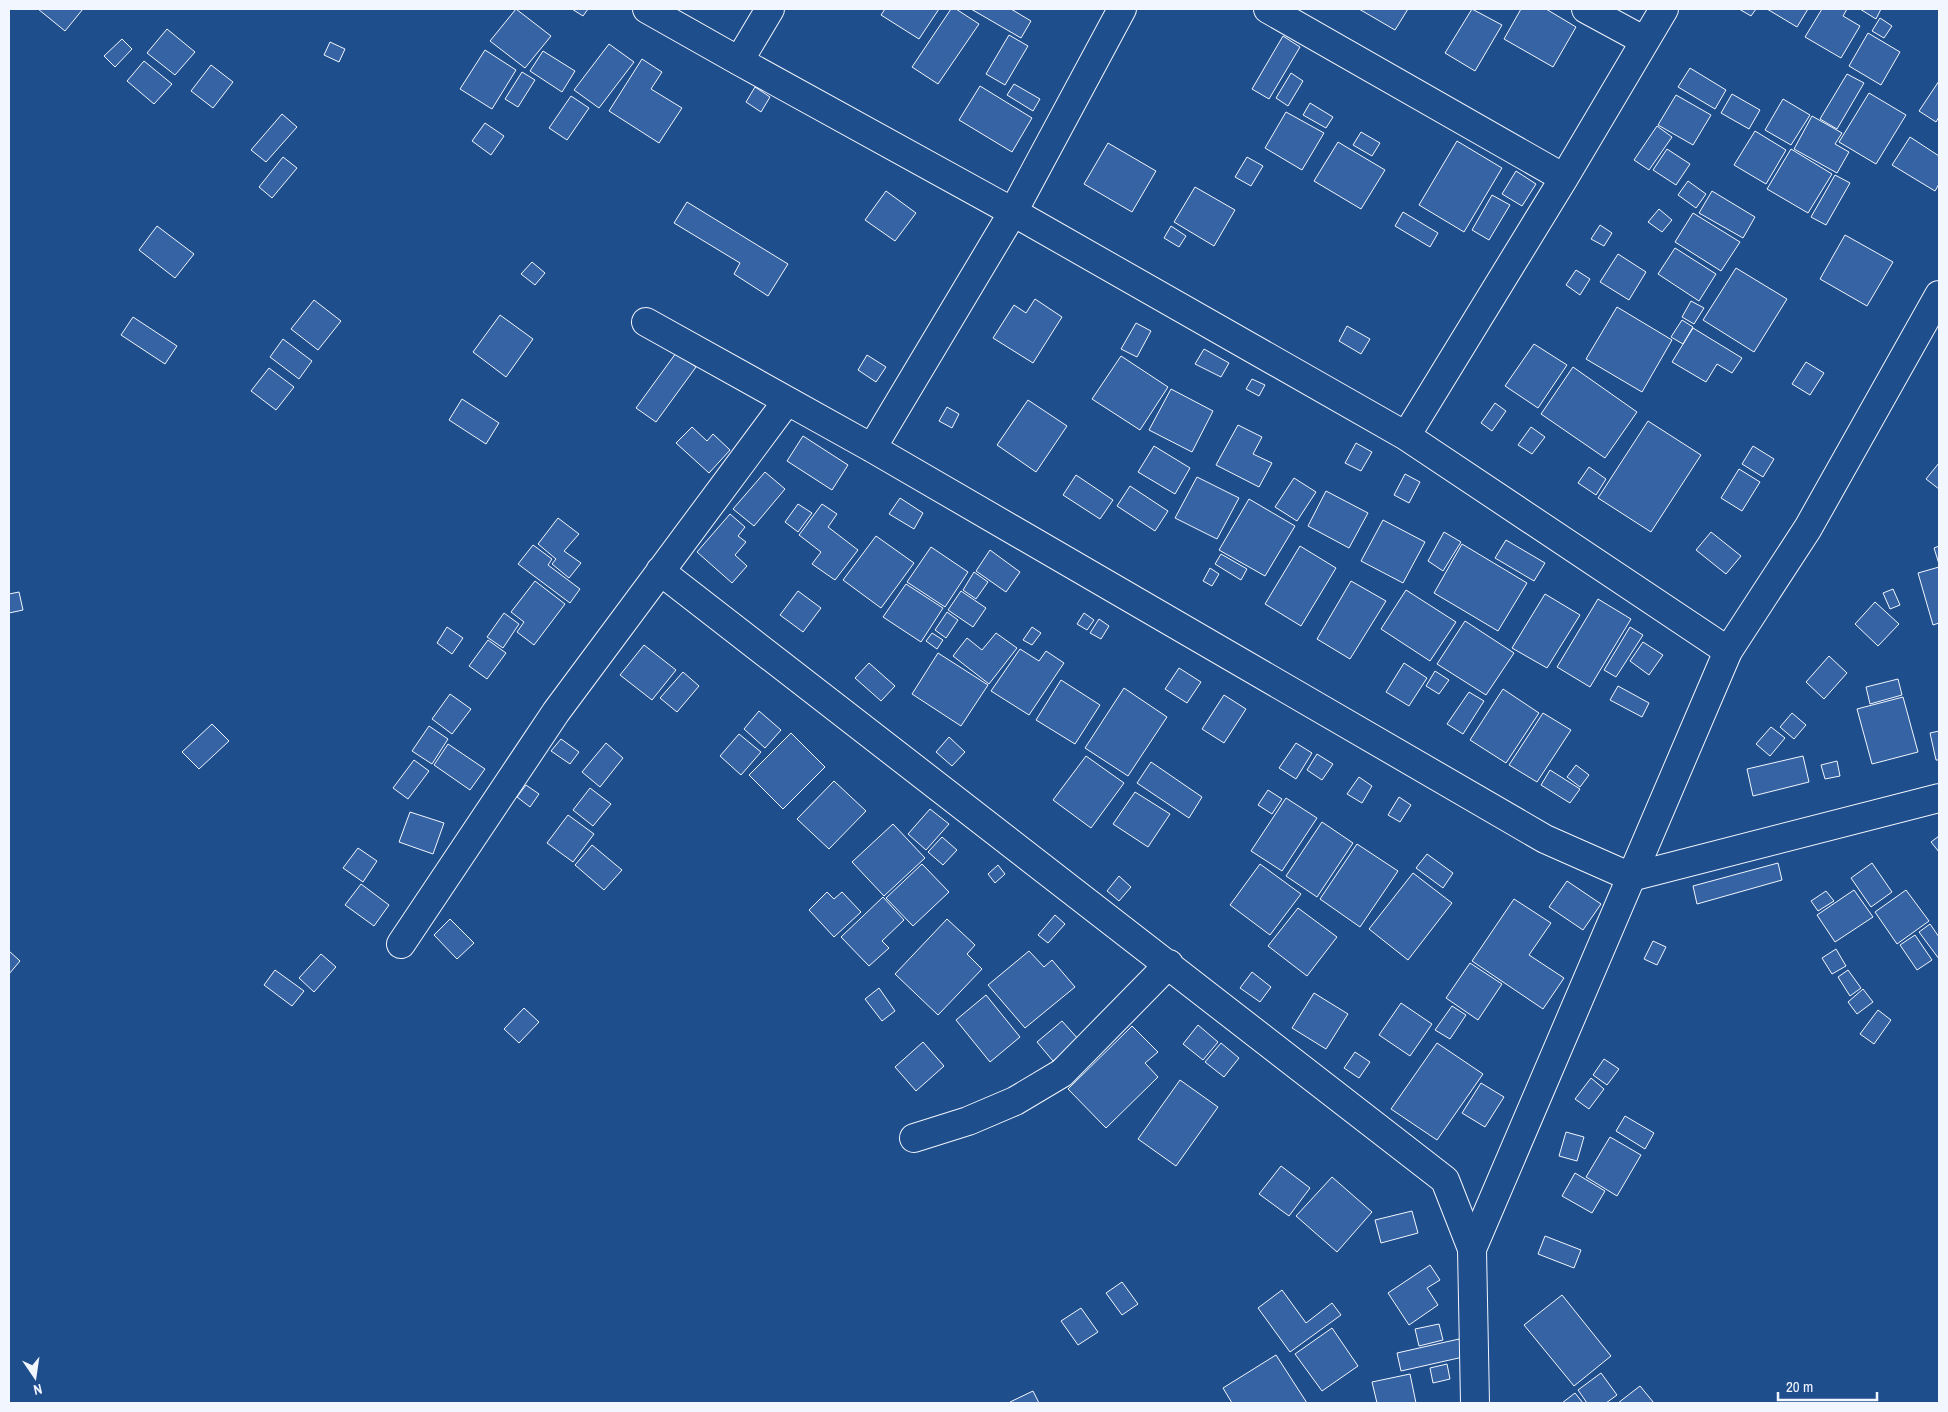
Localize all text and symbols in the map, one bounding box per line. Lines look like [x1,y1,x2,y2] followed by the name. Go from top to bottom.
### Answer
[10,1352,60,1402] north arrow
[1778,1370,1877,1402] scale bar
[1786,1376,1813,1397] text: 20 m
[32,1380,44,1399] text: N

